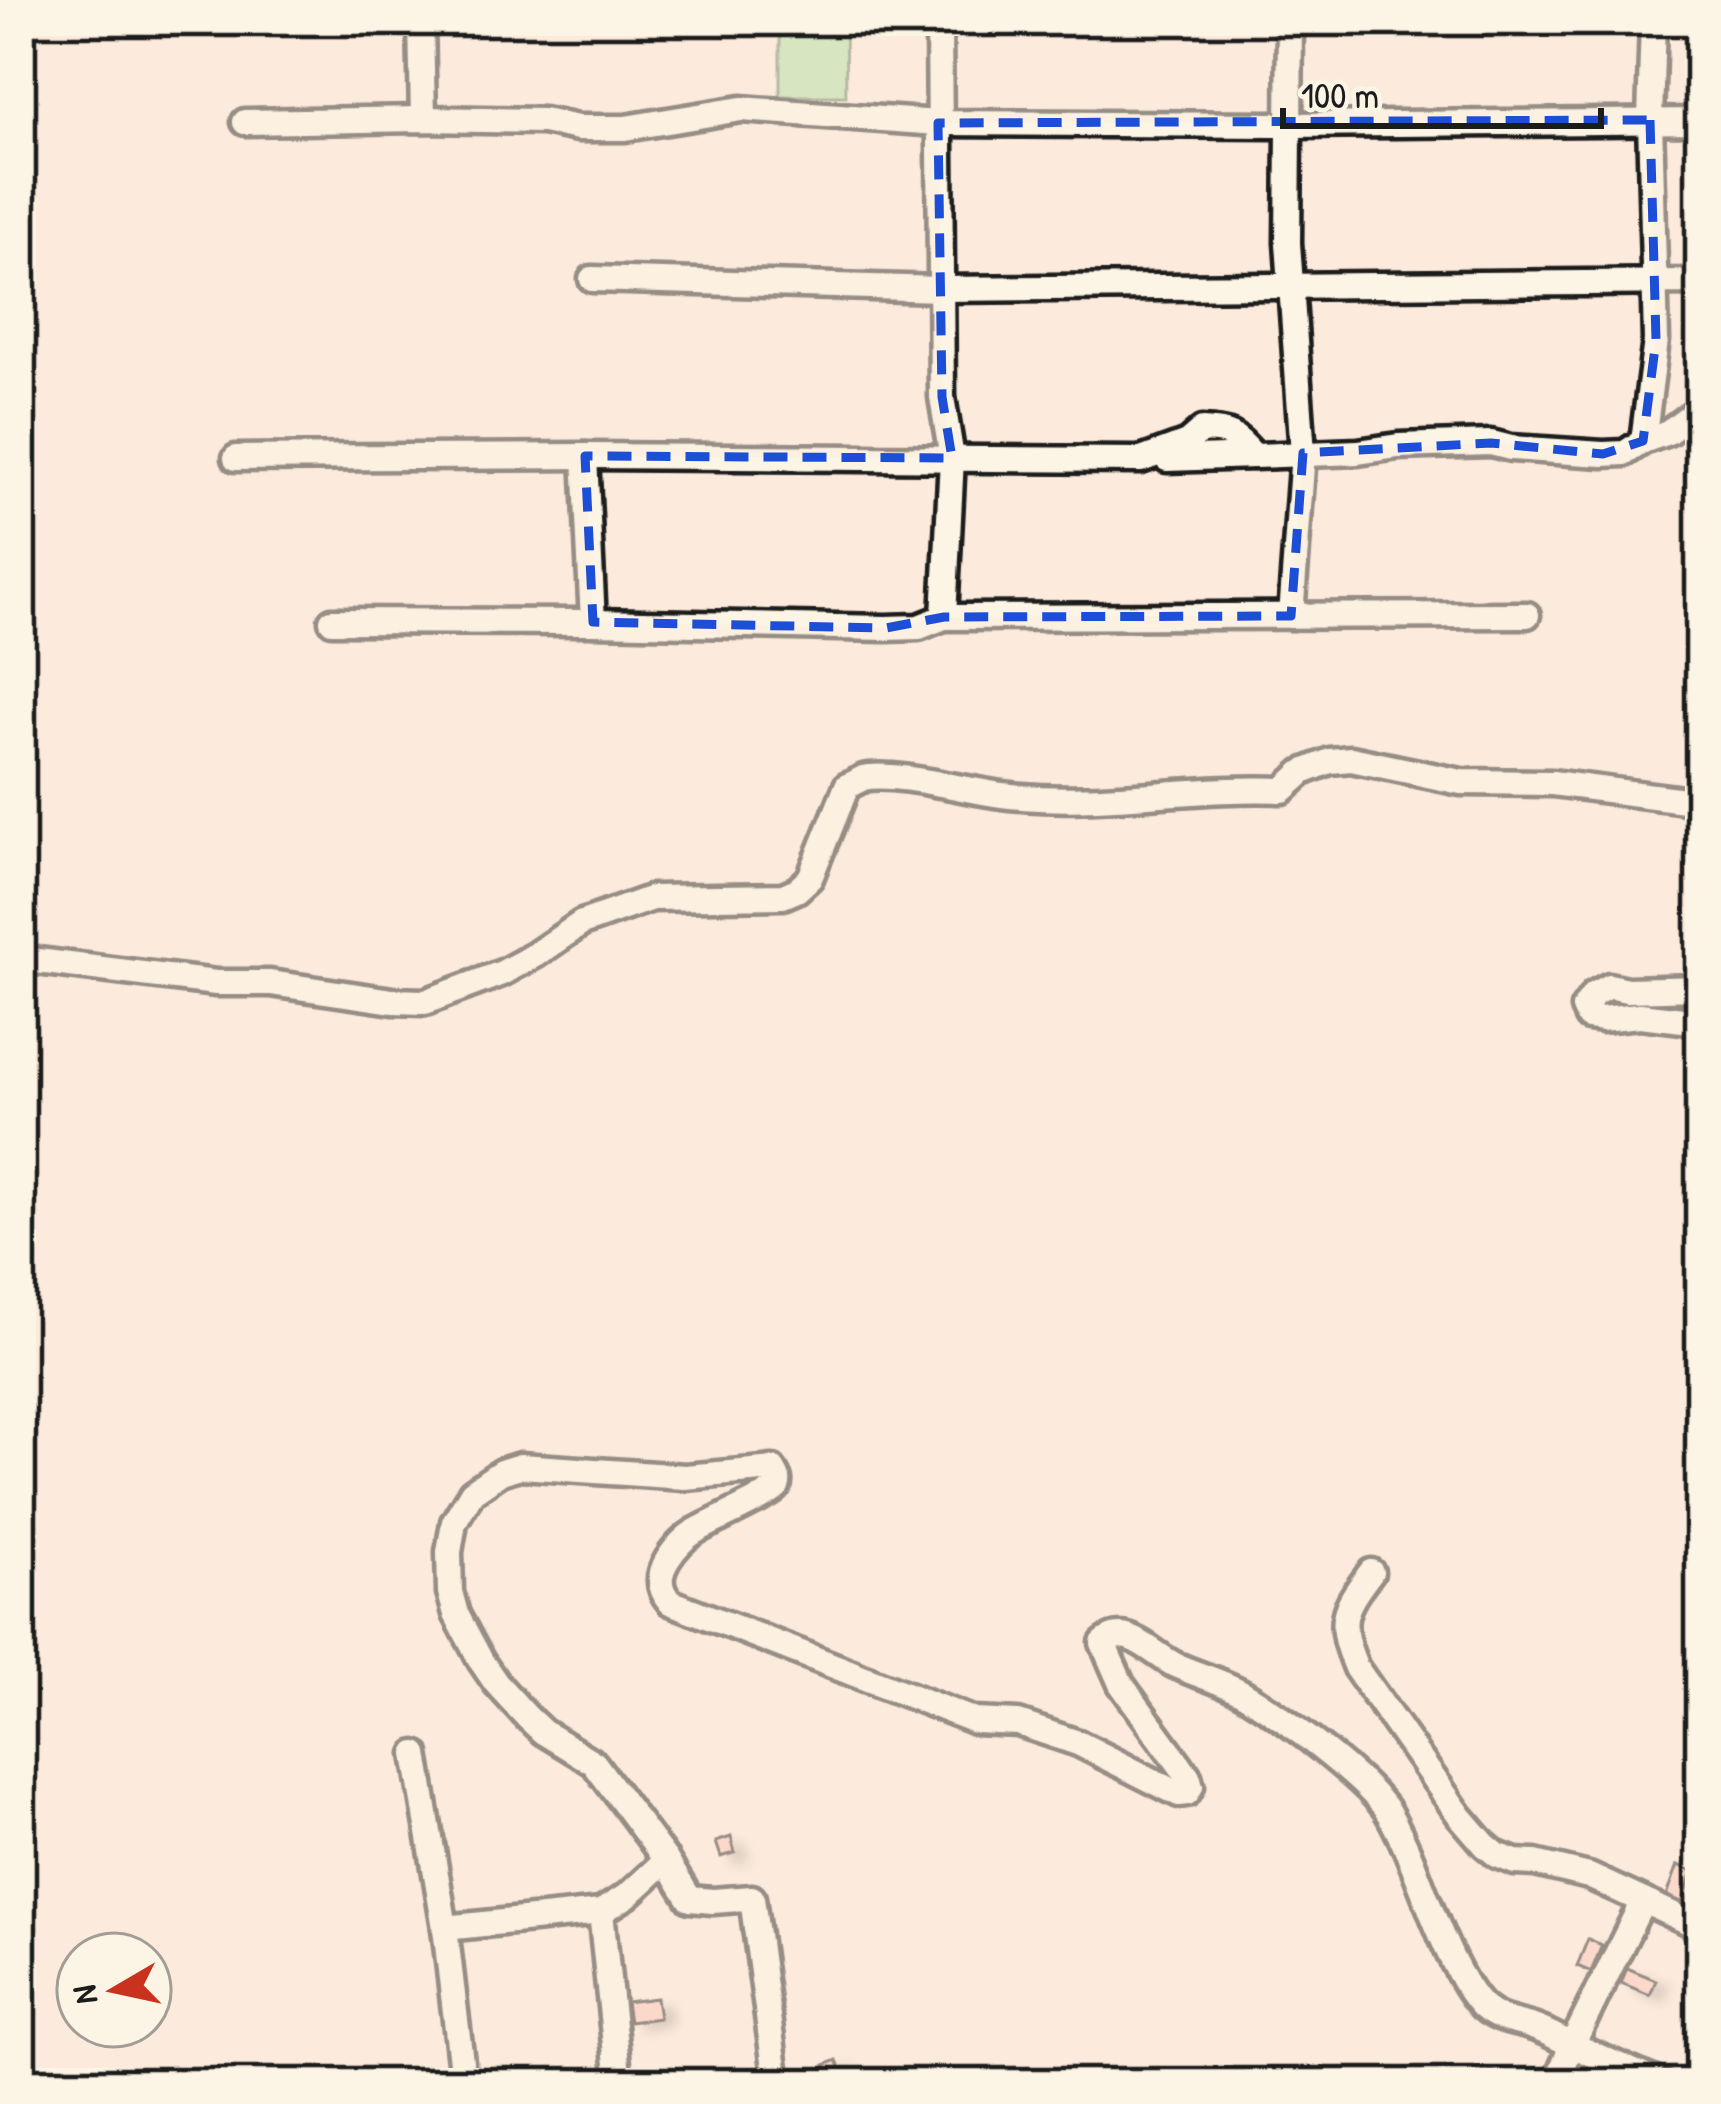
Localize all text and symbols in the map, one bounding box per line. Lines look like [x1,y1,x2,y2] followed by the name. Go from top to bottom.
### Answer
[1283,54,1601,128] scale bar
[1301,70,1379,119] text: 100 m
[54,1930,174,2050] north arrow
[61,1983,107,2007] text: N

